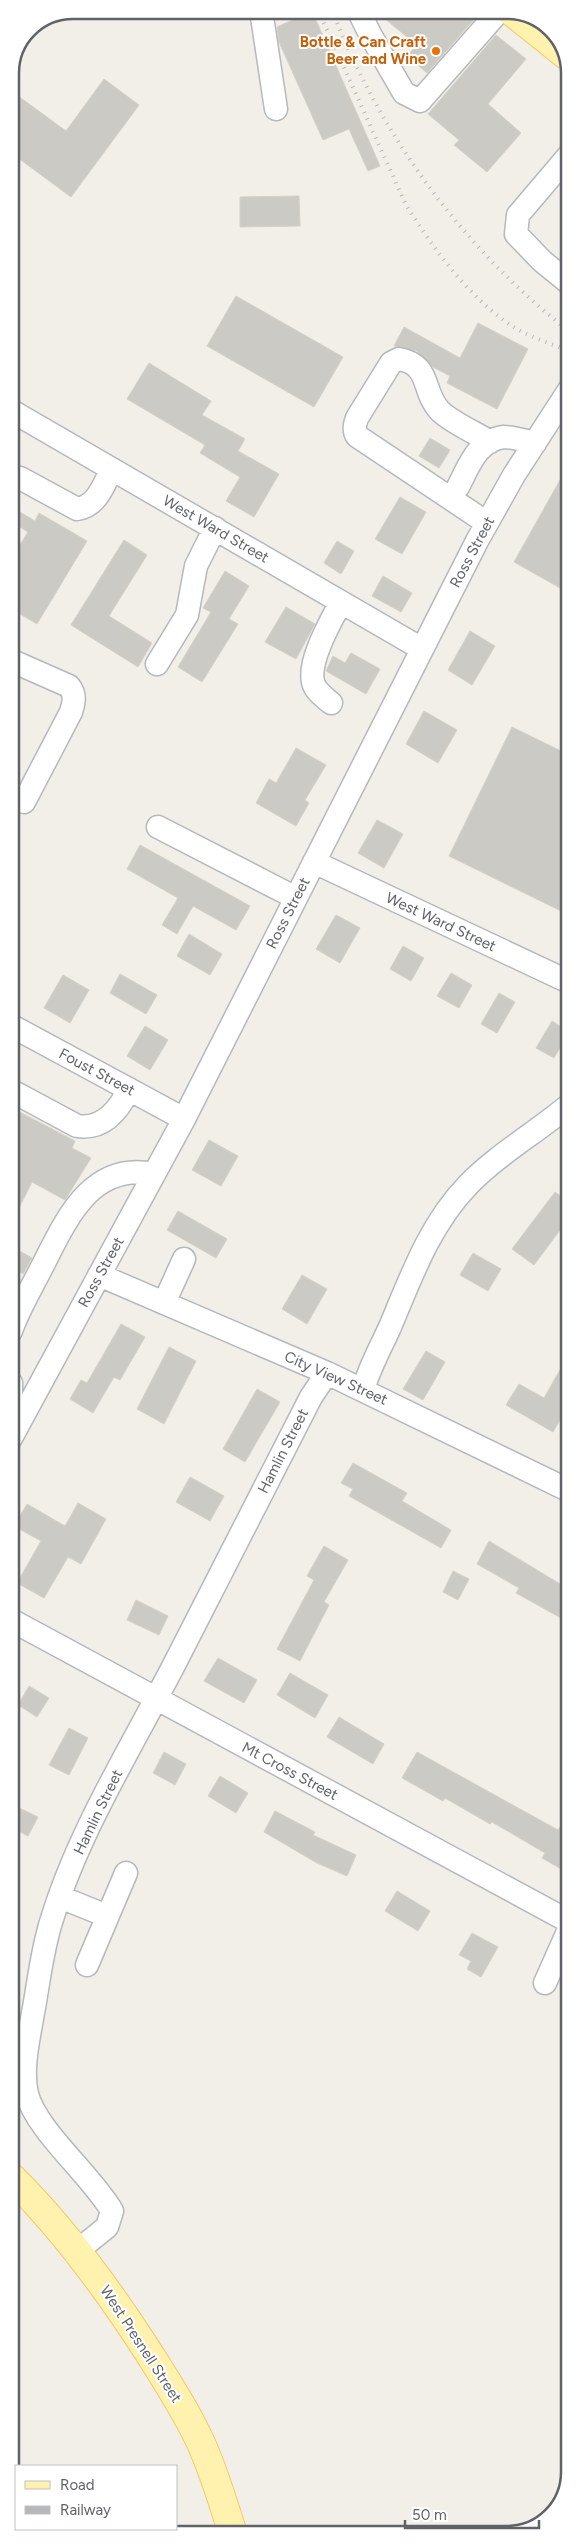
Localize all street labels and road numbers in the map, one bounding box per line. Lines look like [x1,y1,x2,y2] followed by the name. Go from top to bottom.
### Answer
[160,491,272,567] street label: West Ward Street
[446,513,498,591] street label: Ross Street
[262,874,314,952] street label: Ross Street
[383,889,499,956] street label: West Ward Street
[56,1044,138,1100] street label: Foust Street
[74,1233,128,1310] street label: Ross Street
[282,1347,391,1409] street label: City View Street
[254,1405,312,1496] street label: Hamlin Street
[239,1738,341,1804] street label: Mt Cross Street
[70,1766,127,1858] street label: Hamlin Street
[96,2282,186,2406] street label: West Presnell Street

